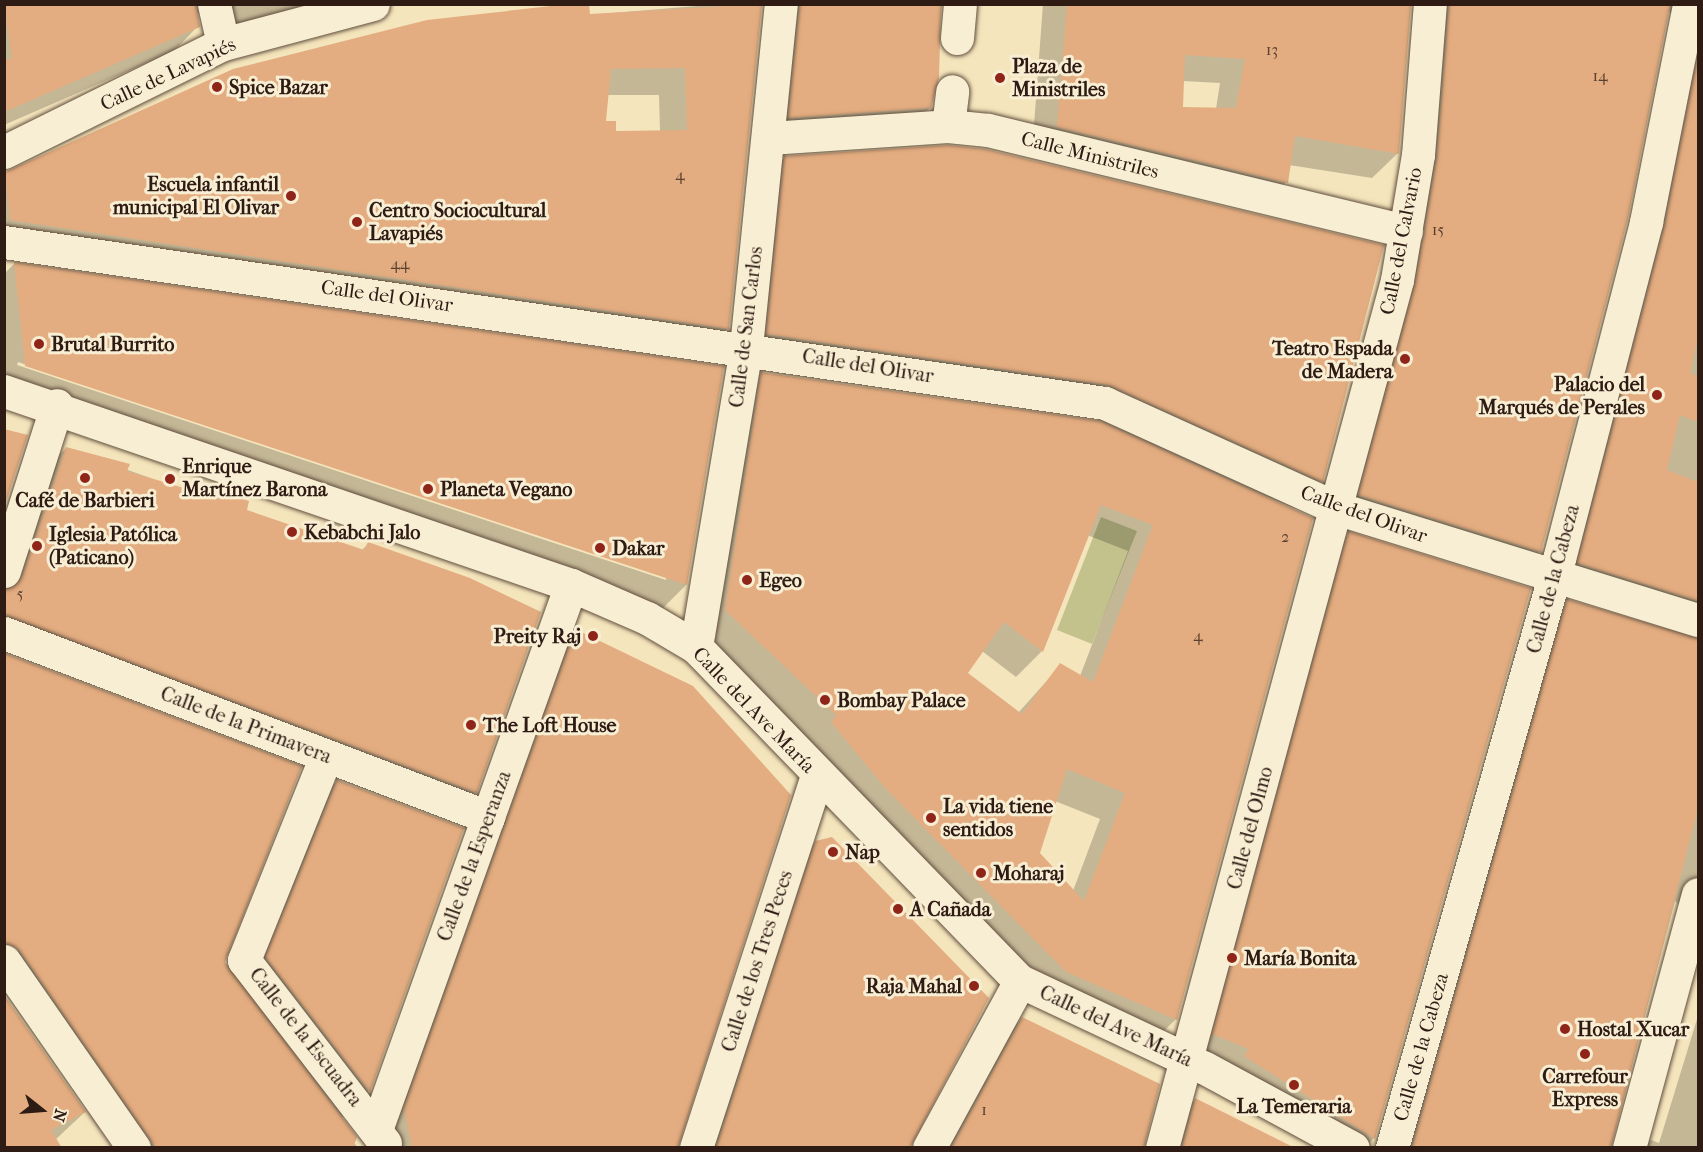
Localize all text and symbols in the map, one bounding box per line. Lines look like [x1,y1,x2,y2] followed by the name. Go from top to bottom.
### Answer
[96,32,240,116] street label: Calle de Lavapiés
[1266,40,1278,60] house number: 13
[1012,54,1105,101] place label: Plaza de Ministriles
[1592,66,1608,86] house number: 14
[993,71,1007,85] marker: Plaza de Ministriles
[229,75,328,99] place label: Spice Bazar
[210,80,224,94] marker: Spice Bazar
[1019,126,1161,184] street label: Calle Ministriles
[675,165,685,185] house number: 4
[1375,165,1427,317] street label: Calle del Calvario
[113,172,279,219] place label: Escuela infantil municipal El Olivar
[284,189,298,203] marker: Escuela infantil municipal El Olivar
[369,198,546,245] place label: Centro Sociocultural Lavapiés
[350,215,364,229] marker: Centro Sociocultural Lavapiés
[1432,220,1444,240] house number: 15
[724,245,768,409] street label: Calle de San Carlos
[391,254,409,274] house number: 44
[320,275,454,317] street label: Calle del Olivar
[51,332,174,356] place label: Brutal Burrito
[1272,336,1393,383] place label: Teatro Espada de Madera
[32,337,46,351] marker: Brutal Burrito
[801,344,935,388] street label: Calle del Olivar
[1398,352,1412,366] marker: Teatro Espada de Madera
[1479,372,1645,419] place label: Palacio del Marqués de Perales
[1650,388,1664,402] marker: Palacio del Marqués de Perales
[182,455,327,502] place label: Enrique Martínez Barona
[78,471,92,485] marker: Café de Barbieri
[163,472,177,486] marker: Enrique Martínez Barona
[440,477,572,501] place label: Planeta Vegano
[1297,480,1431,548] street label: Calle del Olivar
[421,482,435,496] marker: Planeta Vegano
[15,488,155,512] place label: Café de Barbieri
[1522,502,1584,656] street label: Calle de la Cabeza
[304,520,420,544] place label: Kebabchi Jalo
[49,522,177,569] place label: Iglesia Patólica (Paticano)
[285,525,299,539] marker: Kebabchi Jalo
[1281,527,1289,547] house number: 2
[612,536,665,560] place label: Dakar
[30,539,44,553] marker: Iglesia Patólica (Paticano)
[593,541,607,555] marker: Dakar
[759,568,802,592] place label: Egeo
[740,573,754,587] marker: Egeo
[17,584,23,604] house number: 5
[494,624,581,648] place label: Preity Raj
[1193,626,1203,646] house number: 4
[586,629,600,643] marker: Preity Raj
[688,642,820,778] street label: Calle del Ave María
[157,681,335,769] street label: Calle de la Primavera
[837,688,966,712] place label: Bombay Palace
[818,693,832,707] marker: Bombay Palace
[483,713,617,737] place label: The Loft House
[464,718,478,732] marker: The Loft House
[1222,764,1278,892] street label: Calle del Olmo
[432,767,516,945] street label: Calle de la Esperanza
[943,795,1053,842] place label: La vida tiene sentidos
[924,811,938,825] marker: La vida tiene sentidos
[845,840,880,864] place label: Nap
[826,845,840,859] marker: Nap
[993,861,1064,885] place label: Moharaj
[974,866,988,880] marker: Moharaj
[716,867,798,1055] street label: Calle de los Tres Peces
[910,897,991,921] place label: A Cañada
[891,902,905,916] marker: A Cañada
[1244,946,1356,970] place label: María Bonita
[1225,951,1239,965] marker: María Bonita
[244,963,368,1111] street label: Calle de la Escuadra
[1388,970,1454,1124] street label: Calle de la Cabeza
[866,974,962,998] place label: Raja Mahal
[967,979,981,993] marker: Raja Mahal
[1036,980,1196,1072] street label: Calle del Ave María
[1577,1017,1689,1041] place label: Hostal Xucar
[1558,1022,1572,1036] marker: Hostal Xucar
[1578,1047,1592,1061] marker: Carrefour Express
[1542,1064,1628,1111] place label: Carrefour Express
[1287,1078,1301,1092] marker: La Temeraria
[12,1080,72,1140] north arrow
[1236,1094,1352,1118] place label: La Temeraria
[981,1100,987,1120] house number: 1
[49,1107,71,1124] text: N

